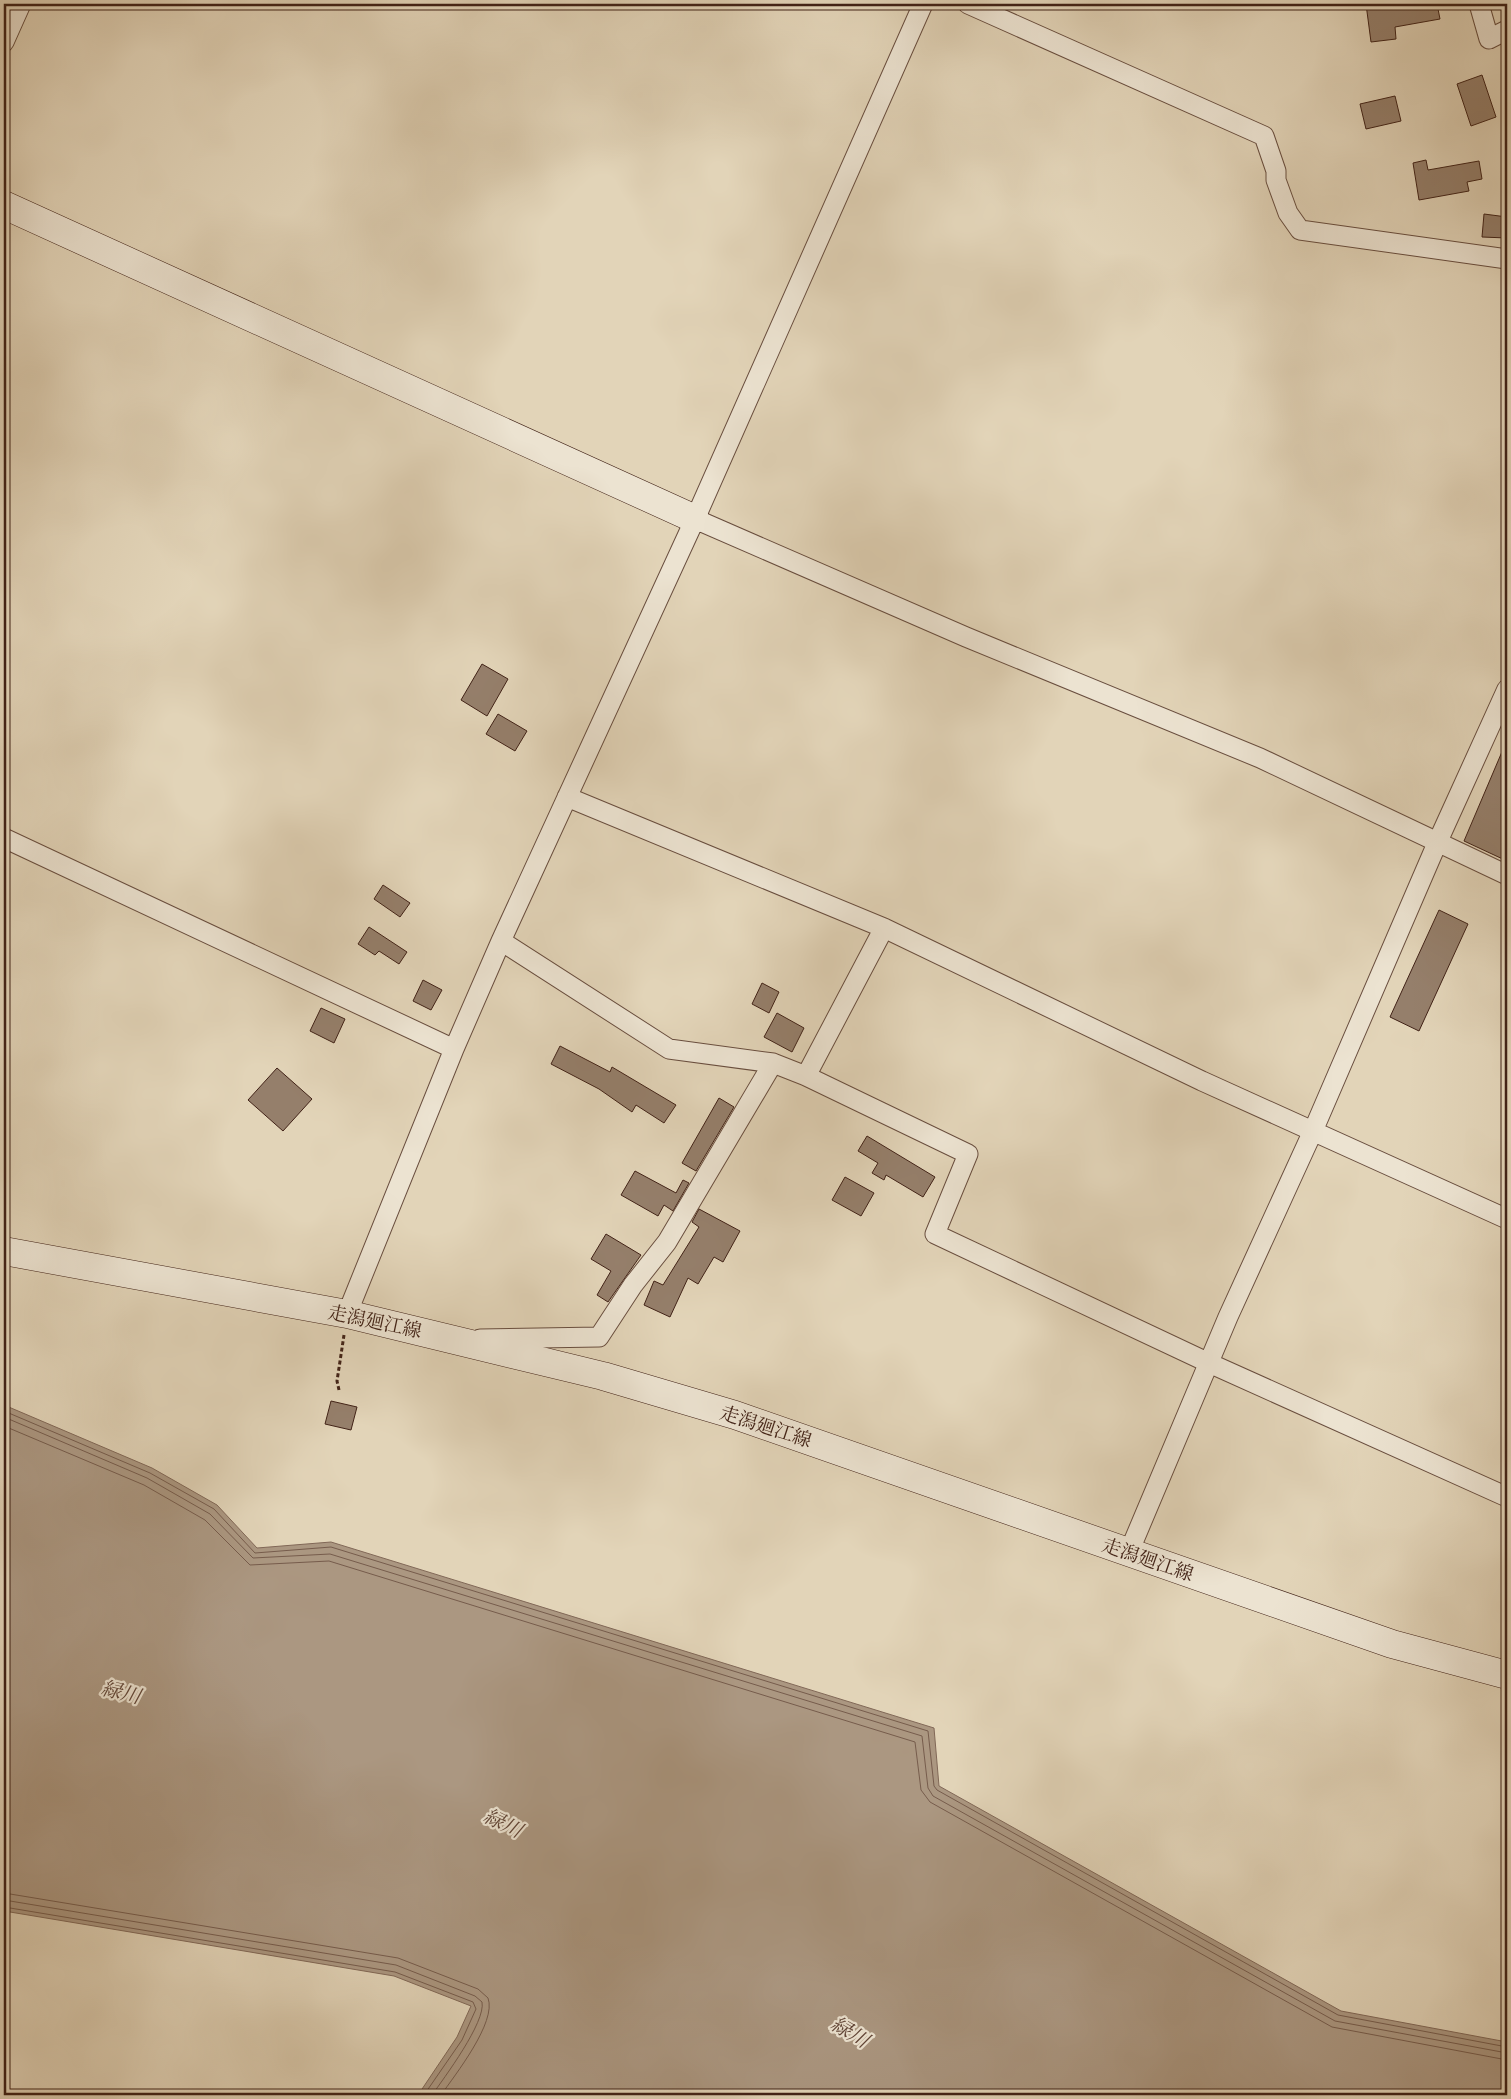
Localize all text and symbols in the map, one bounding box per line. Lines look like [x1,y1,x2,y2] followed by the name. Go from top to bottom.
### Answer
[326,1300,424,1344] street label: 走潟廻江線
[717,1401,815,1453] street label: 走潟廻江線
[1099,1533,1197,1587] street label: 走潟廻江線
[98,1676,145,1711] water label: 緑川
[479,1804,528,1845] water label: 緑川
[826,2012,875,2055] water label: 緑川

